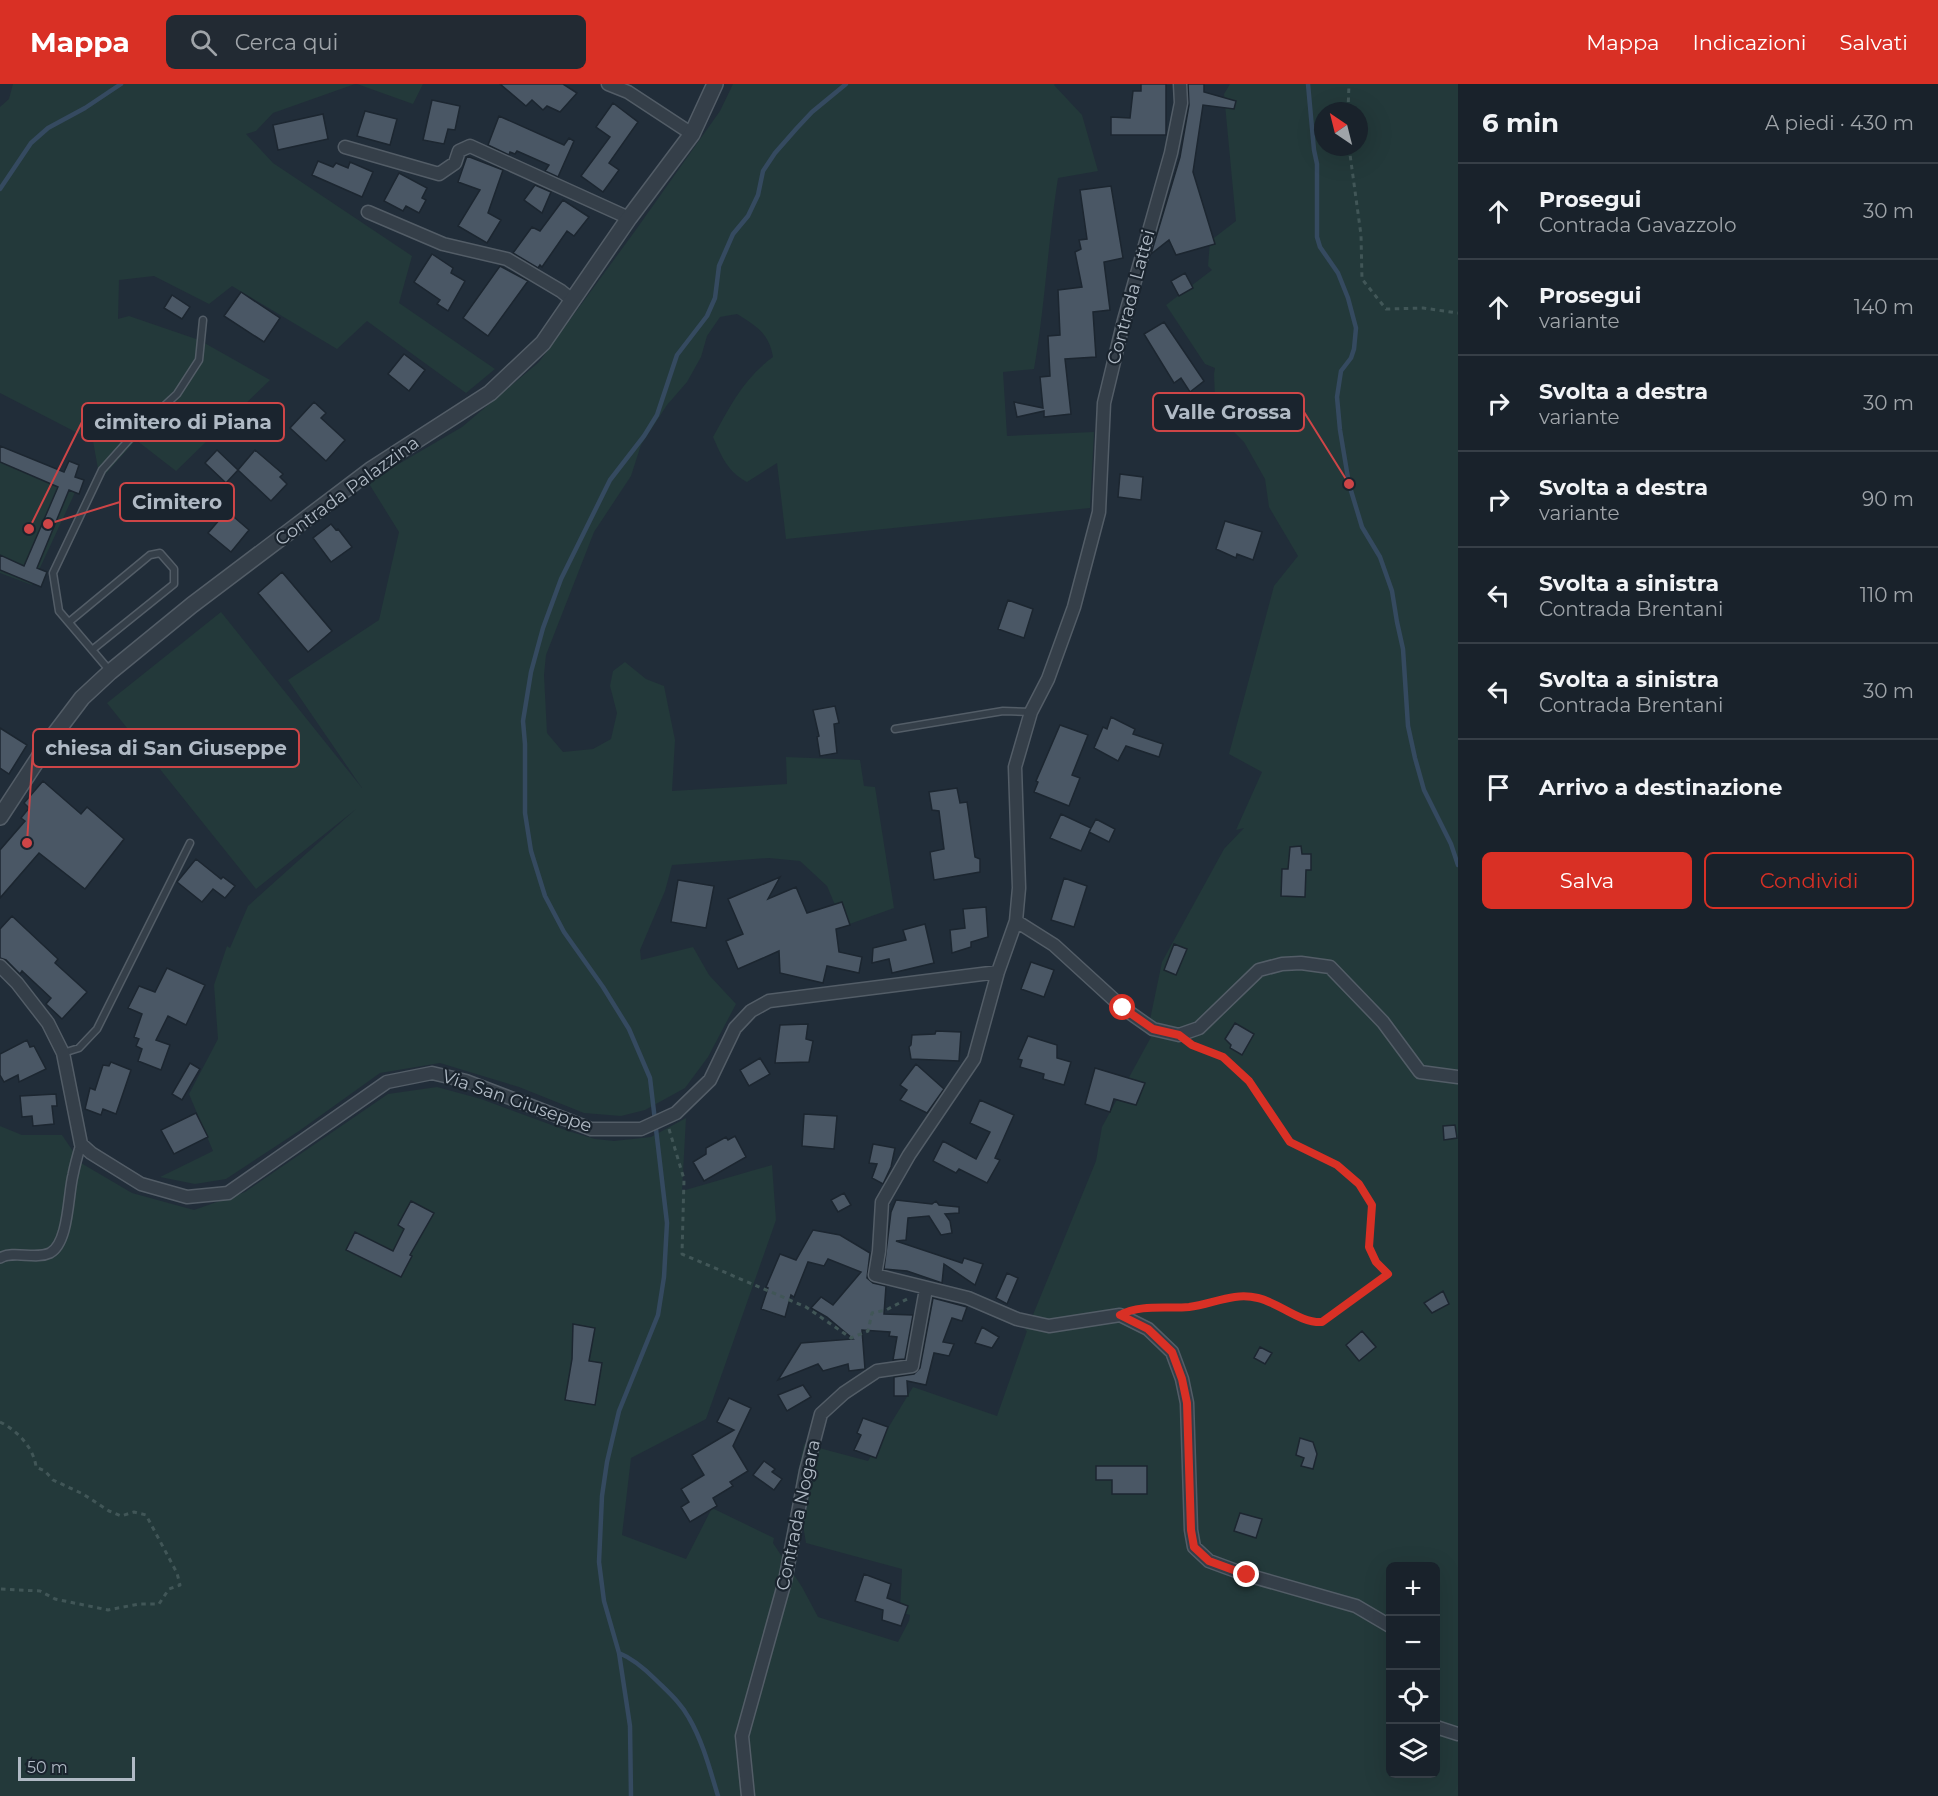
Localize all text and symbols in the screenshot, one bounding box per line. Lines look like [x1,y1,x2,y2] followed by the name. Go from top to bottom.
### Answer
[166,15,586,69] search box
[30,25,130,59] text: Mappa
[187,26,220,59] icon: search
[235,29,338,56] text: Cerca qui
[1586,30,1659,55] text: Mappa
[1692,30,1807,55] text: Indicazioni
[1840,30,1908,55] text: Salvati
[1314,102,1368,156] north arrow
[1482,107,1559,139] text: 6 min
[1765,111,1914,135] text: A piedi · 430 m
[1539,186,1641,213] text: Prosegui
[1482,195,1515,228] icon: ahead
[1863,199,1914,223] text: 30 m
[1539,213,1737,237] text: Contrada Gavazzolo
[1102,227,1160,367] street label: Contrada Lattei
[1539,282,1641,309] text: Prosegui
[1482,291,1515,324] icon: ahead
[1854,295,1914,319] text: 140 m
[1539,309,1620,333] text: variante
[1539,378,1708,405] text: Svolta a destra
[1482,387,1515,420] icon: right
[1863,391,1914,415] text: 30 m
[1153,393,1304,431] callout: Valle Grossa
[1163,400,1292,424] text: Valle Grossa
[82,403,284,441] callout: cimitero di Piana
[1539,405,1620,429] text: variante
[94,410,272,434] text: cimitero di Piana
[271,431,423,551] street label: Contrada Palazzina
[1539,474,1708,501] text: Svolta a destra
[120,483,234,521] callout: Cimitero
[1482,483,1515,516] icon: right
[1862,487,1914,511] text: 90 m
[132,490,222,514] text: Cimitero
[1539,501,1620,525] text: variante
[1539,570,1719,597] text: Svolta a sinistra
[1482,579,1515,612] icon: left
[1860,583,1914,607] text: 110 m
[1539,597,1723,621] text: Contrada Brentani
[1539,666,1719,693] text: Svolta a sinistra
[1482,675,1515,708] icon: left
[1863,679,1914,703] text: 30 m
[1539,693,1723,717] text: Contrada Brentani
[33,729,299,767] callout: chiesa di San Giuseppe
[45,736,287,760] text: chiesa di San Giuseppe
[1482,771,1515,804] icon: arrive
[1539,774,1782,801] text: Arrivo a destinazione
[1482,852,1692,909] button: Salva
[1704,852,1914,909] button: Condividi
[1109,994,1135,1020] route start
[439,1065,595,1137] street label: Via San Giuseppe
[771,1438,825,1592] street label: Contrada Nogara
[1233,1561,1259,1587] route end
[1386,1562,1440,1778] map controls
[1386,1562,1440,1616] button: +
[1386,1616,1440,1670] button: −
[1386,1670,1440,1724] button: locate
[1386,1724,1440,1778] button: layers
[18,1754,135,1782] scale bar
[27,1758,68,1777] text: 50 m

